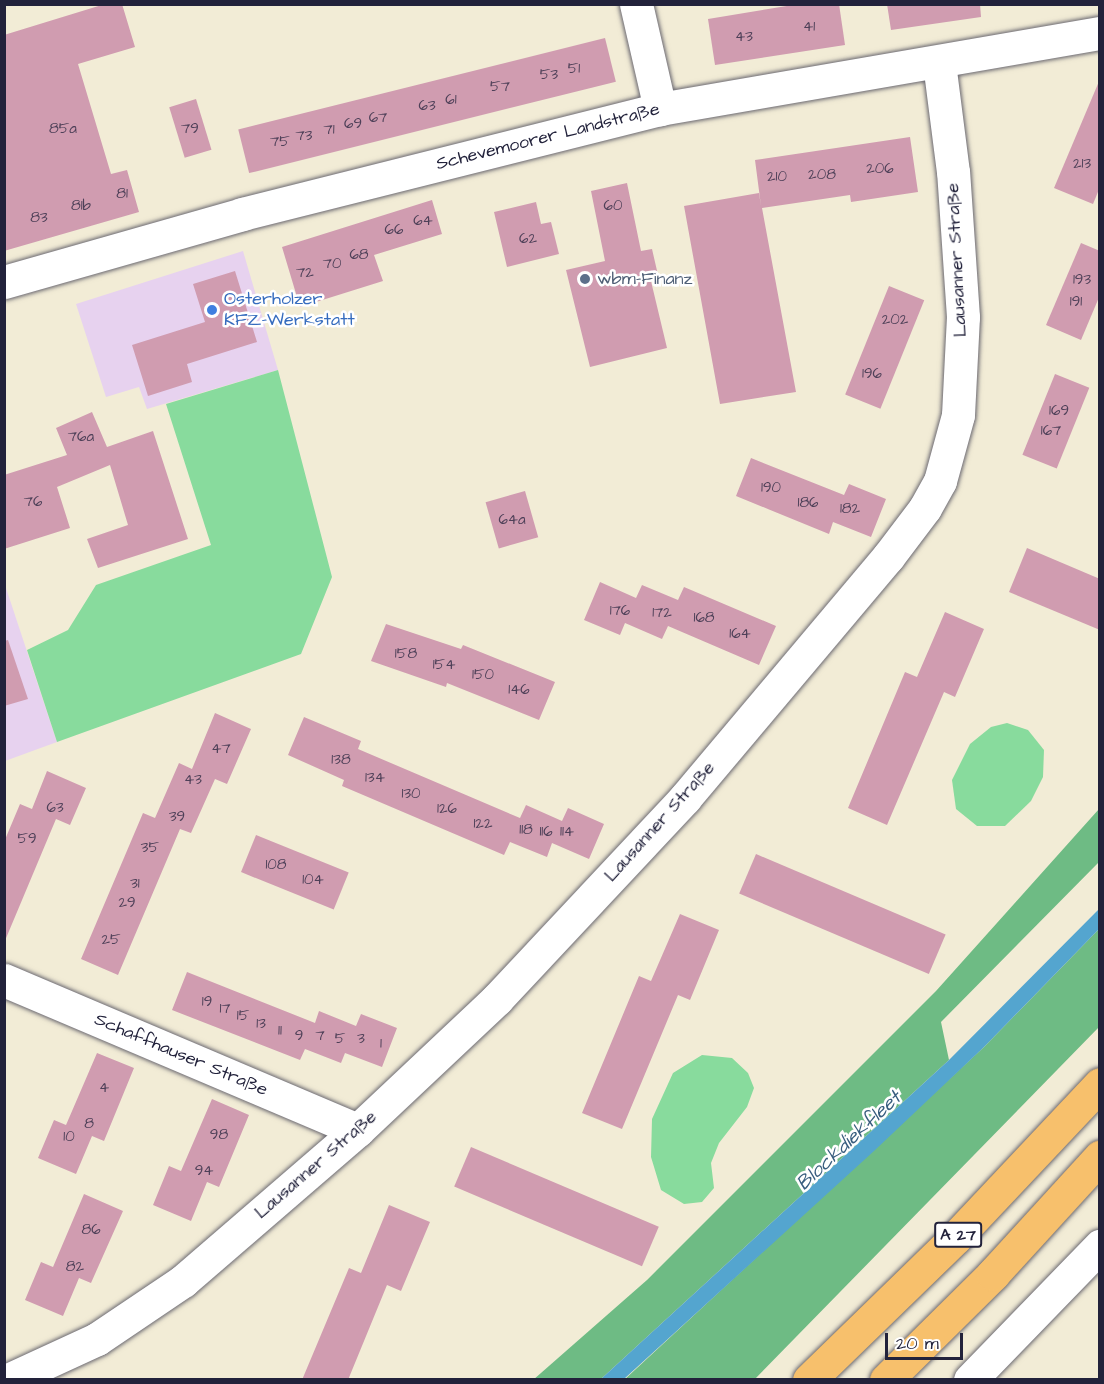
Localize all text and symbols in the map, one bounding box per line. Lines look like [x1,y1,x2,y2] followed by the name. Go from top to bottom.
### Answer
[803,18,815,36] house number: 41
[735,28,753,46] house number: 43
[568,60,580,78] house number: 51
[540,66,558,84] house number: 53
[490,78,510,96] house number: 57
[445,91,457,109] house number: 61
[418,97,436,115] house number: 63
[434,99,662,175] street label: Schevemoorer Landstraße
[369,109,387,127] house number: 67
[344,115,362,133] house number: 69
[49,120,77,138] house number: 85a
[181,120,199,138] house number: 79
[323,121,335,139] house number: 71
[296,127,312,145] house number: 73
[270,133,290,151] house number: 75
[1073,155,1091,173] house number: 213
[866,160,894,178] house number: 206
[808,166,836,184] house number: 208
[767,168,787,186] house number: 210
[942,182,972,338] street label: Lausanner Straße
[116,185,128,203] house number: 81
[71,197,91,215] house number: 81b
[604,197,622,215] house number: 60
[30,209,48,227] house number: 83
[413,212,433,230] house number: 64
[385,221,403,239] house number: 66
[519,230,537,248] house number: 62
[349,246,369,264] house number: 68
[323,255,341,273] house number: 70
[296,264,314,282] house number: 72
[597,268,693,290] place label: wbm-Finanz
[1073,271,1091,289] house number: 193
[578,272,592,286] marker: wbm-Finanz
[224,289,355,332] place label: Osterholzer KFZ-Werkstatt
[1070,293,1082,311] house number: 191
[205,303,219,317] marker: Osterholzer KFZ-Werkstatt
[882,311,908,329] house number: 202
[862,365,882,383] house number: 196
[1049,402,1069,420] house number: 169
[1041,422,1061,440] house number: 167
[68,428,94,446] house number: 76a
[761,479,781,497] house number: 190
[24,493,42,511] house number: 76
[797,494,819,512] house number: 186
[840,500,860,518] house number: 182
[498,511,526,529] house number: 64a
[610,602,630,620] house number: 176
[652,604,672,622] house number: 172
[693,609,715,627] house number: 168
[729,625,751,643] house number: 164
[395,645,417,663] house number: 158
[433,656,455,674] house number: 154
[472,666,494,684] house number: 150
[508,681,530,699] house number: 146
[211,740,231,758] house number: 47
[331,751,351,769] house number: 138
[600,757,720,887] street label: Lausanner Straße
[365,769,385,787] house number: 134
[184,771,202,789] house number: 43
[401,785,421,803] house number: 130
[46,799,64,817] house number: 63
[437,800,457,818] house number: 126
[169,808,185,826] house number: 39
[473,815,493,833] house number: 122
[519,821,533,839] house number: 118
[539,823,553,841] house number: 116
[560,823,574,841] house number: 114
[17,830,37,848] house number: 59
[141,839,159,857] house number: 35
[265,856,287,874] house number: 108
[302,871,324,889] house number: 104
[130,875,140,893] house number: 31
[118,894,136,912] house number: 29
[101,931,121,949] house number: 25
[202,993,212,1011] house number: 19
[219,1000,231,1018] house number: 17
[237,1007,249,1025] house number: 15
[91,1009,271,1101] street label: Schaffhauser Straße
[256,1015,266,1033] house number: 13
[278,1022,282,1040] house number: 11
[295,1027,303,1045] house number: 9
[315,1027,325,1045] house number: 7
[335,1030,345,1048] house number: 5
[357,1030,365,1048] house number: 3
[380,1035,382,1053] house number: 1
[99,1079,109,1097] house number: 4
[792,1086,906,1196] water label: Blockdiekfleet
[251,1106,381,1224] street label: Lausanner Straße
[84,1115,94,1133] house number: 8
[210,1126,228,1144] house number: 98
[63,1128,75,1146] house number: 10
[195,1162,213,1180] house number: 94
[81,1221,101,1239] house number: 86
[934,1222,982,1248] road number: A 27
[66,1258,84,1276] house number: 82
[888,1321,966,1359] scale bar
[896,1331,939,1356] text: 20 m

